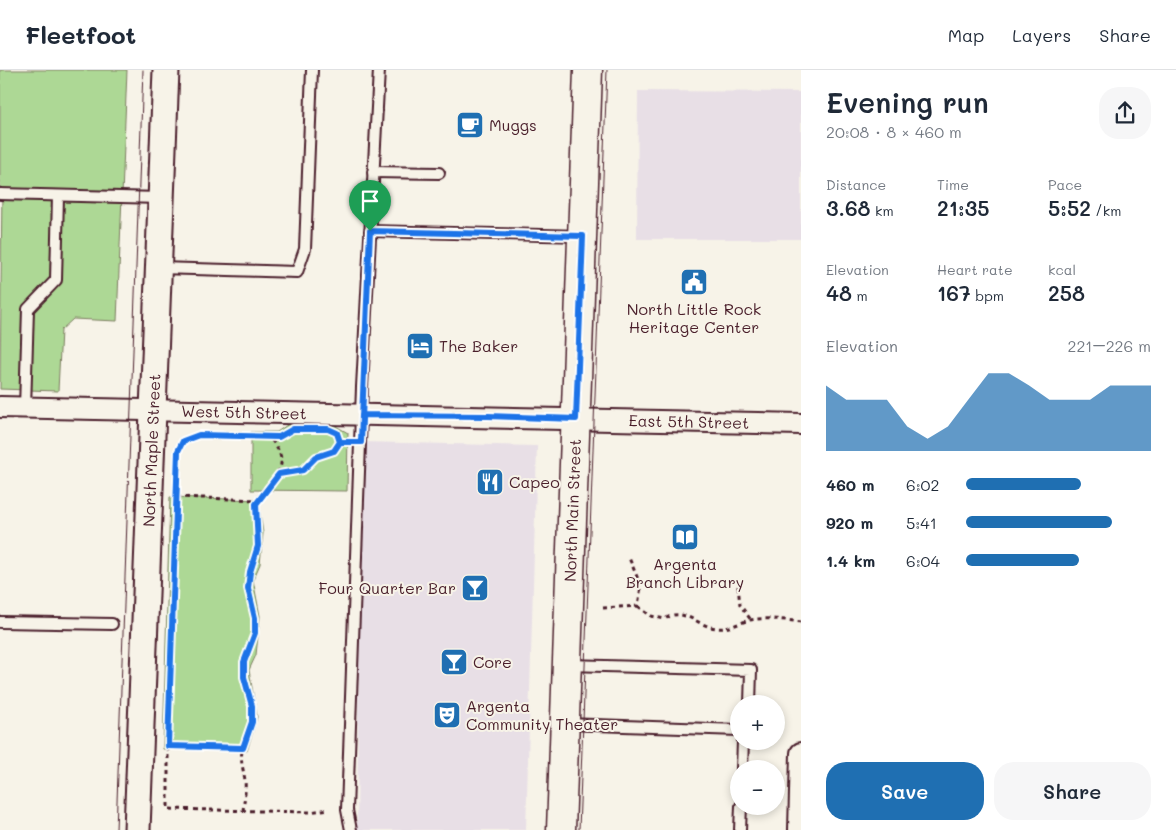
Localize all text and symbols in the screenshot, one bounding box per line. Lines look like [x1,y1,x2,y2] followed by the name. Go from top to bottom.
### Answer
[25,19,136,50] text: Fleetfoot
[948,23,984,47] text: Map
[1012,23,1071,47] text: Layers
[1099,23,1151,47] text: Share
[826,84,989,120] text: Evening run
[1099,87,1151,139] button: share
[455,110,485,140] cafe icon: Muggs
[489,114,537,135] place label: Muggs
[826,121,962,142] text: 20:08 · 8 × 460 m
[826,175,886,194] text: Distance
[937,175,969,194] text: Time
[1048,175,1082,194] text: Pace
[349,180,391,231] pin
[356,187,384,215] icon: arrive
[826,194,871,221] text: 3.68
[937,194,989,221] text: 21:35
[1048,194,1091,221] text: 5:52
[871,201,894,220] text: km
[1091,201,1121,220] text: /km
[826,260,889,279] text: Elevation
[937,260,1013,279] text: Heart rate
[1048,260,1076,279] text: kcal
[679,267,709,297] public building icon: North Little Rock Heritage Center
[826,279,852,306] text: 48
[937,279,971,306] text: 167
[1048,279,1085,306] text: 258
[852,286,868,305] text: m
[971,286,1004,305] text: bpm
[627,298,761,337] place label: North Little Rock Heritage Center
[405,331,435,361] hotel icon: The Baker
[439,335,518,356] place label: The Baker
[826,335,898,356] text: Elevation
[1068,335,1151,356] text: 221–226 m
[138,373,164,527] street label: North Maple Street
[181,400,307,424] street label: West 5th Street
[628,409,749,433] street label: East 5th Street
[559,438,585,582] street label: North Main Street
[475,467,505,497] restaurant icon: Capeo
[509,471,560,492] place label: Capeo
[826,474,875,495] text: 460 m
[906,474,939,495] text: 6:02
[826,512,873,533] text: 920 m
[906,512,937,533] text: 5:41
[670,522,700,552] library icon: Argenta Branch Library
[826,550,875,571] text: 1.4 km
[906,550,940,571] text: 6:04
[626,553,744,592] place label: Argenta Branch Library
[460,573,490,603] bar icon: Four Quarter Bar
[318,577,456,598] place label: Four Quarter Bar
[439,647,469,677] bar icon: Core
[473,651,512,672] place label: Core
[466,695,618,734] place label: Argenta Community Theater
[730,695,785,815] map controls
[730,695,785,750] button: +
[432,700,462,730] theatre icon: Argenta Community Theater
[730,760,785,815] button: −
[826,762,984,820] button: Save
[994,762,1151,820] button: Share

